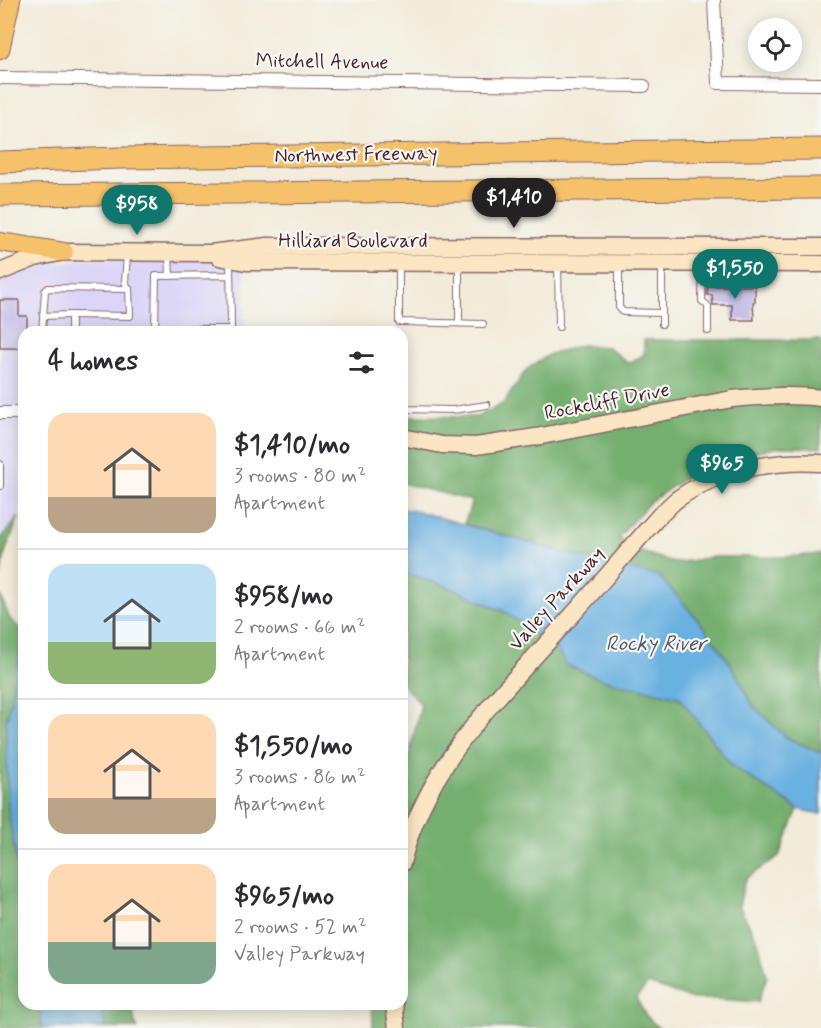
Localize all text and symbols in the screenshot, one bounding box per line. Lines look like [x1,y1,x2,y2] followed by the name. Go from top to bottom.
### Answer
[748,18,802,72] map controls
[748,18,802,72] button: locate
[255,47,389,77] street label: Mitchell Avenue
[274,140,438,170] street label: Northwest Freeway
[465,178,563,229] pin: $1,410
[486,184,542,211] text: $1,410
[101,185,173,236] pin: $958
[115,191,159,218] text: $958
[278,228,428,255] street label: Hilliard Boulevard
[686,249,784,300] pin: $1,550
[706,255,764,282] text: $1,550
[48,345,138,379] text: 4 homes
[345,346,378,379] icon: filters
[542,377,672,427] street label: Rockcliff Drive
[234,429,350,463] text: $1,410/mo
[96,437,168,509] icon: home
[686,444,758,495] pin: $965
[700,450,744,477] text: $965
[234,463,366,490] text: 3 rooms · 80 m²
[234,490,325,517] text: Apartment
[503,541,611,657] street label: Valley Parkway
[234,580,333,614] text: $958/mo
[96,588,168,660] icon: home
[234,614,365,641] text: 2 rooms · 66 m²
[606,630,708,658] water label: Rocky River
[234,641,325,668] text: Apartment
[234,730,353,764] text: $1,550/mo
[96,738,168,810] icon: home
[234,764,366,791] text: 3 rooms · 86 m²
[234,791,325,818] text: Apartment
[234,880,334,914] text: $965/mo
[96,888,168,960] icon: home
[234,914,367,941] text: 2 rooms · 52 m²
[234,941,365,968] text: Valley Parkway

